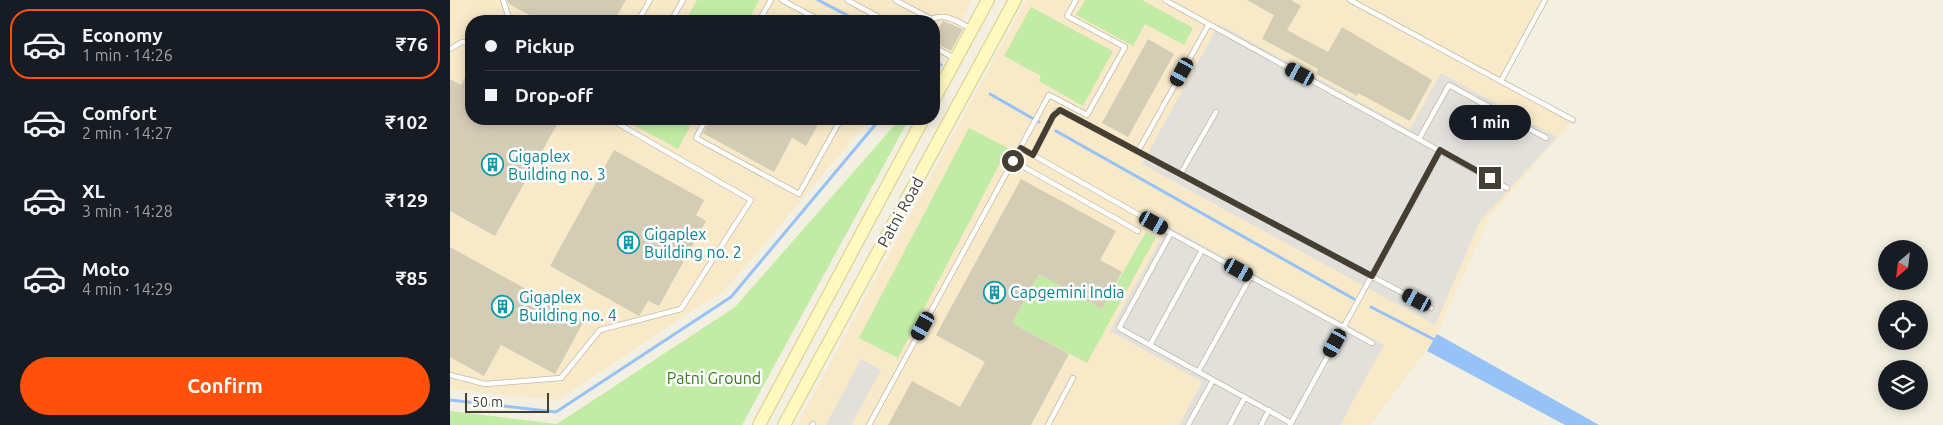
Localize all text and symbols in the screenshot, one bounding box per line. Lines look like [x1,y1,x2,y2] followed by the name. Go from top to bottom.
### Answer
[22,22,67,67] icon: car
[82,24,163,46] text: Economy
[396,33,428,55] text: ₹76
[515,35,575,57] text: Pickup
[82,46,173,64] text: 1 min · 14:26
[1168,55,1195,89] car
[1283,60,1316,88] car
[515,84,593,106] text: Drop-off
[22,100,67,145] icon: car
[82,102,157,124] text: Comfort
[1449,106,1531,140] callout: 1 min
[385,111,428,133] text: ₹102
[1470,113,1510,131] text: 1 min
[82,124,173,142] text: 2 min · 14:27
[508,147,606,183] place label: Gigaplex Building no. 3
[1002,150,1024,172] route start
[480,153,504,177] building icon: Gigaplex Building no. 3
[1479,167,1501,189] route end
[873,174,927,250] street label: Patni Road
[22,178,67,223] icon: car
[82,180,105,202] text: XL
[385,189,428,211] text: ₹129
[82,202,173,220] text: 3 min · 14:28
[1137,209,1170,237] car
[644,225,742,261] place label: Gigaplex Building no. 2
[616,231,640,255] building icon: Gigaplex Building no. 2
[1878,240,1928,290] north arrow
[1878,240,1928,410] map controls
[22,256,67,301] icon: car
[1222,256,1255,284] car
[82,258,130,280] text: Moto
[396,267,428,289] text: ₹85
[82,280,173,298] text: 4 min · 14:29
[982,280,1006,304] building icon: Capgemini India
[1010,283,1125,301] place label: Capgemini India
[1400,286,1433,314] car
[519,288,617,324] place label: Gigaplex Building no. 4
[491,294,515,318] building icon: Gigaplex Building no. 4
[1878,300,1928,350] button: locate
[909,309,936,343] car
[1321,326,1348,360] car
[20,357,430,415] button: Confirm
[1878,360,1928,410] button: layers
[667,369,761,387] park label: Patni Ground
[465,390,549,413] scale bar
[472,394,503,410] text: 50 m

